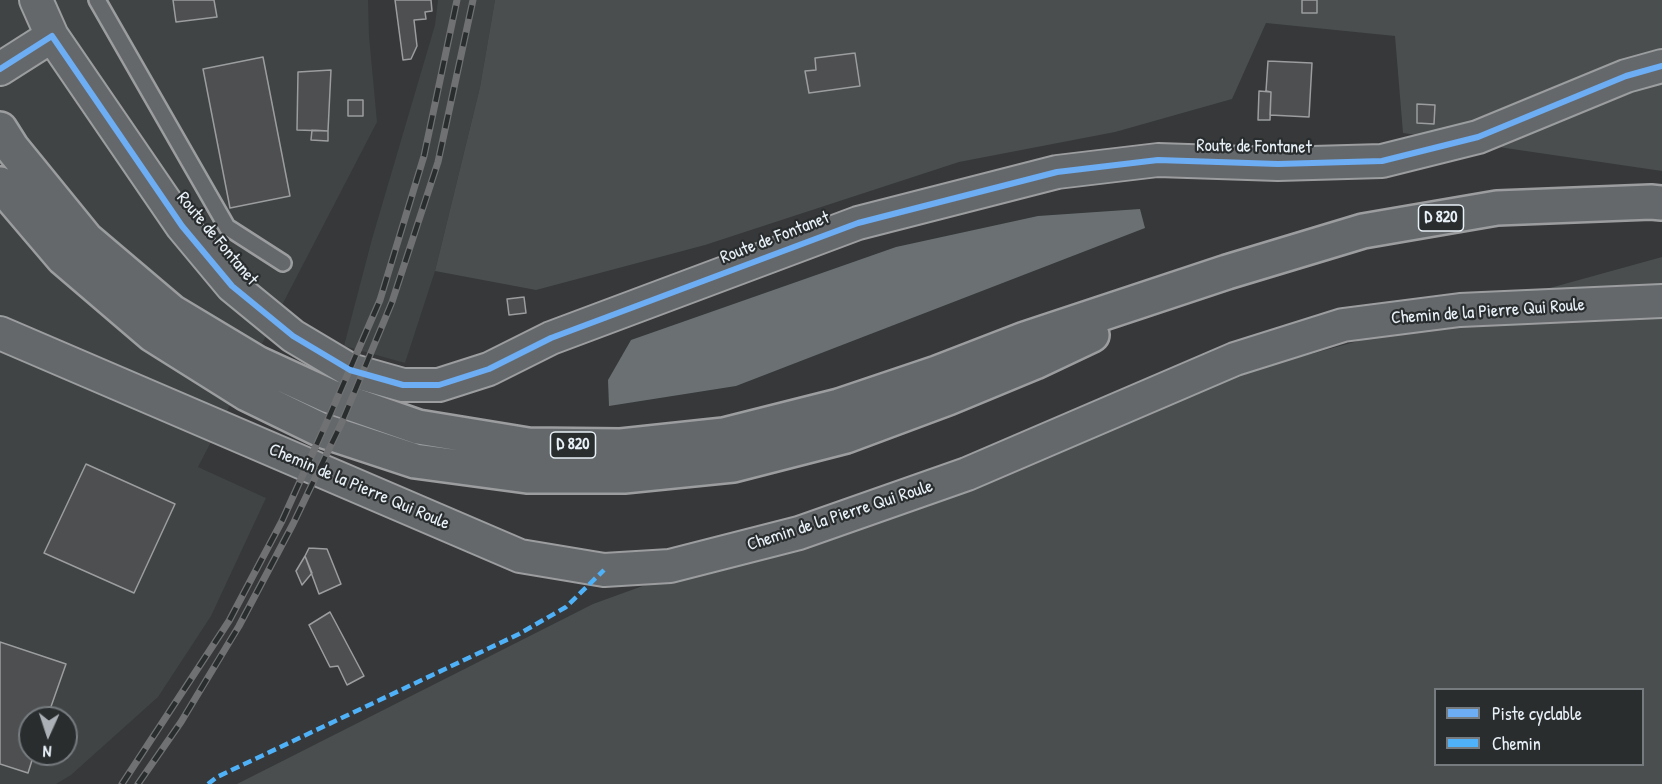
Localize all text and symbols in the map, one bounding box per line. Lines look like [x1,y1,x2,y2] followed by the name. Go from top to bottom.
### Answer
[1196,135,1312,159] street label: Route de Fontanet
[172,188,262,290] street label: Route de Fontanet
[1418,205,1464,231] road number: D 820
[717,207,833,269] street label: Route de Fontanet
[1390,294,1586,330] street label: Chemin de la Pierre Qui Roule
[550,432,596,458] road number: D 820
[265,439,453,535] street label: Chemin de la Pierre Qui Roule
[744,476,936,556] street label: Chemin de la Pierre Qui Roule
[1434,688,1644,766] legend
[1492,701,1582,726] text: Piste cyclable
[18,706,78,766] north arrow
[1492,731,1541,756] text: Chemin
[42,741,52,763] text: N

